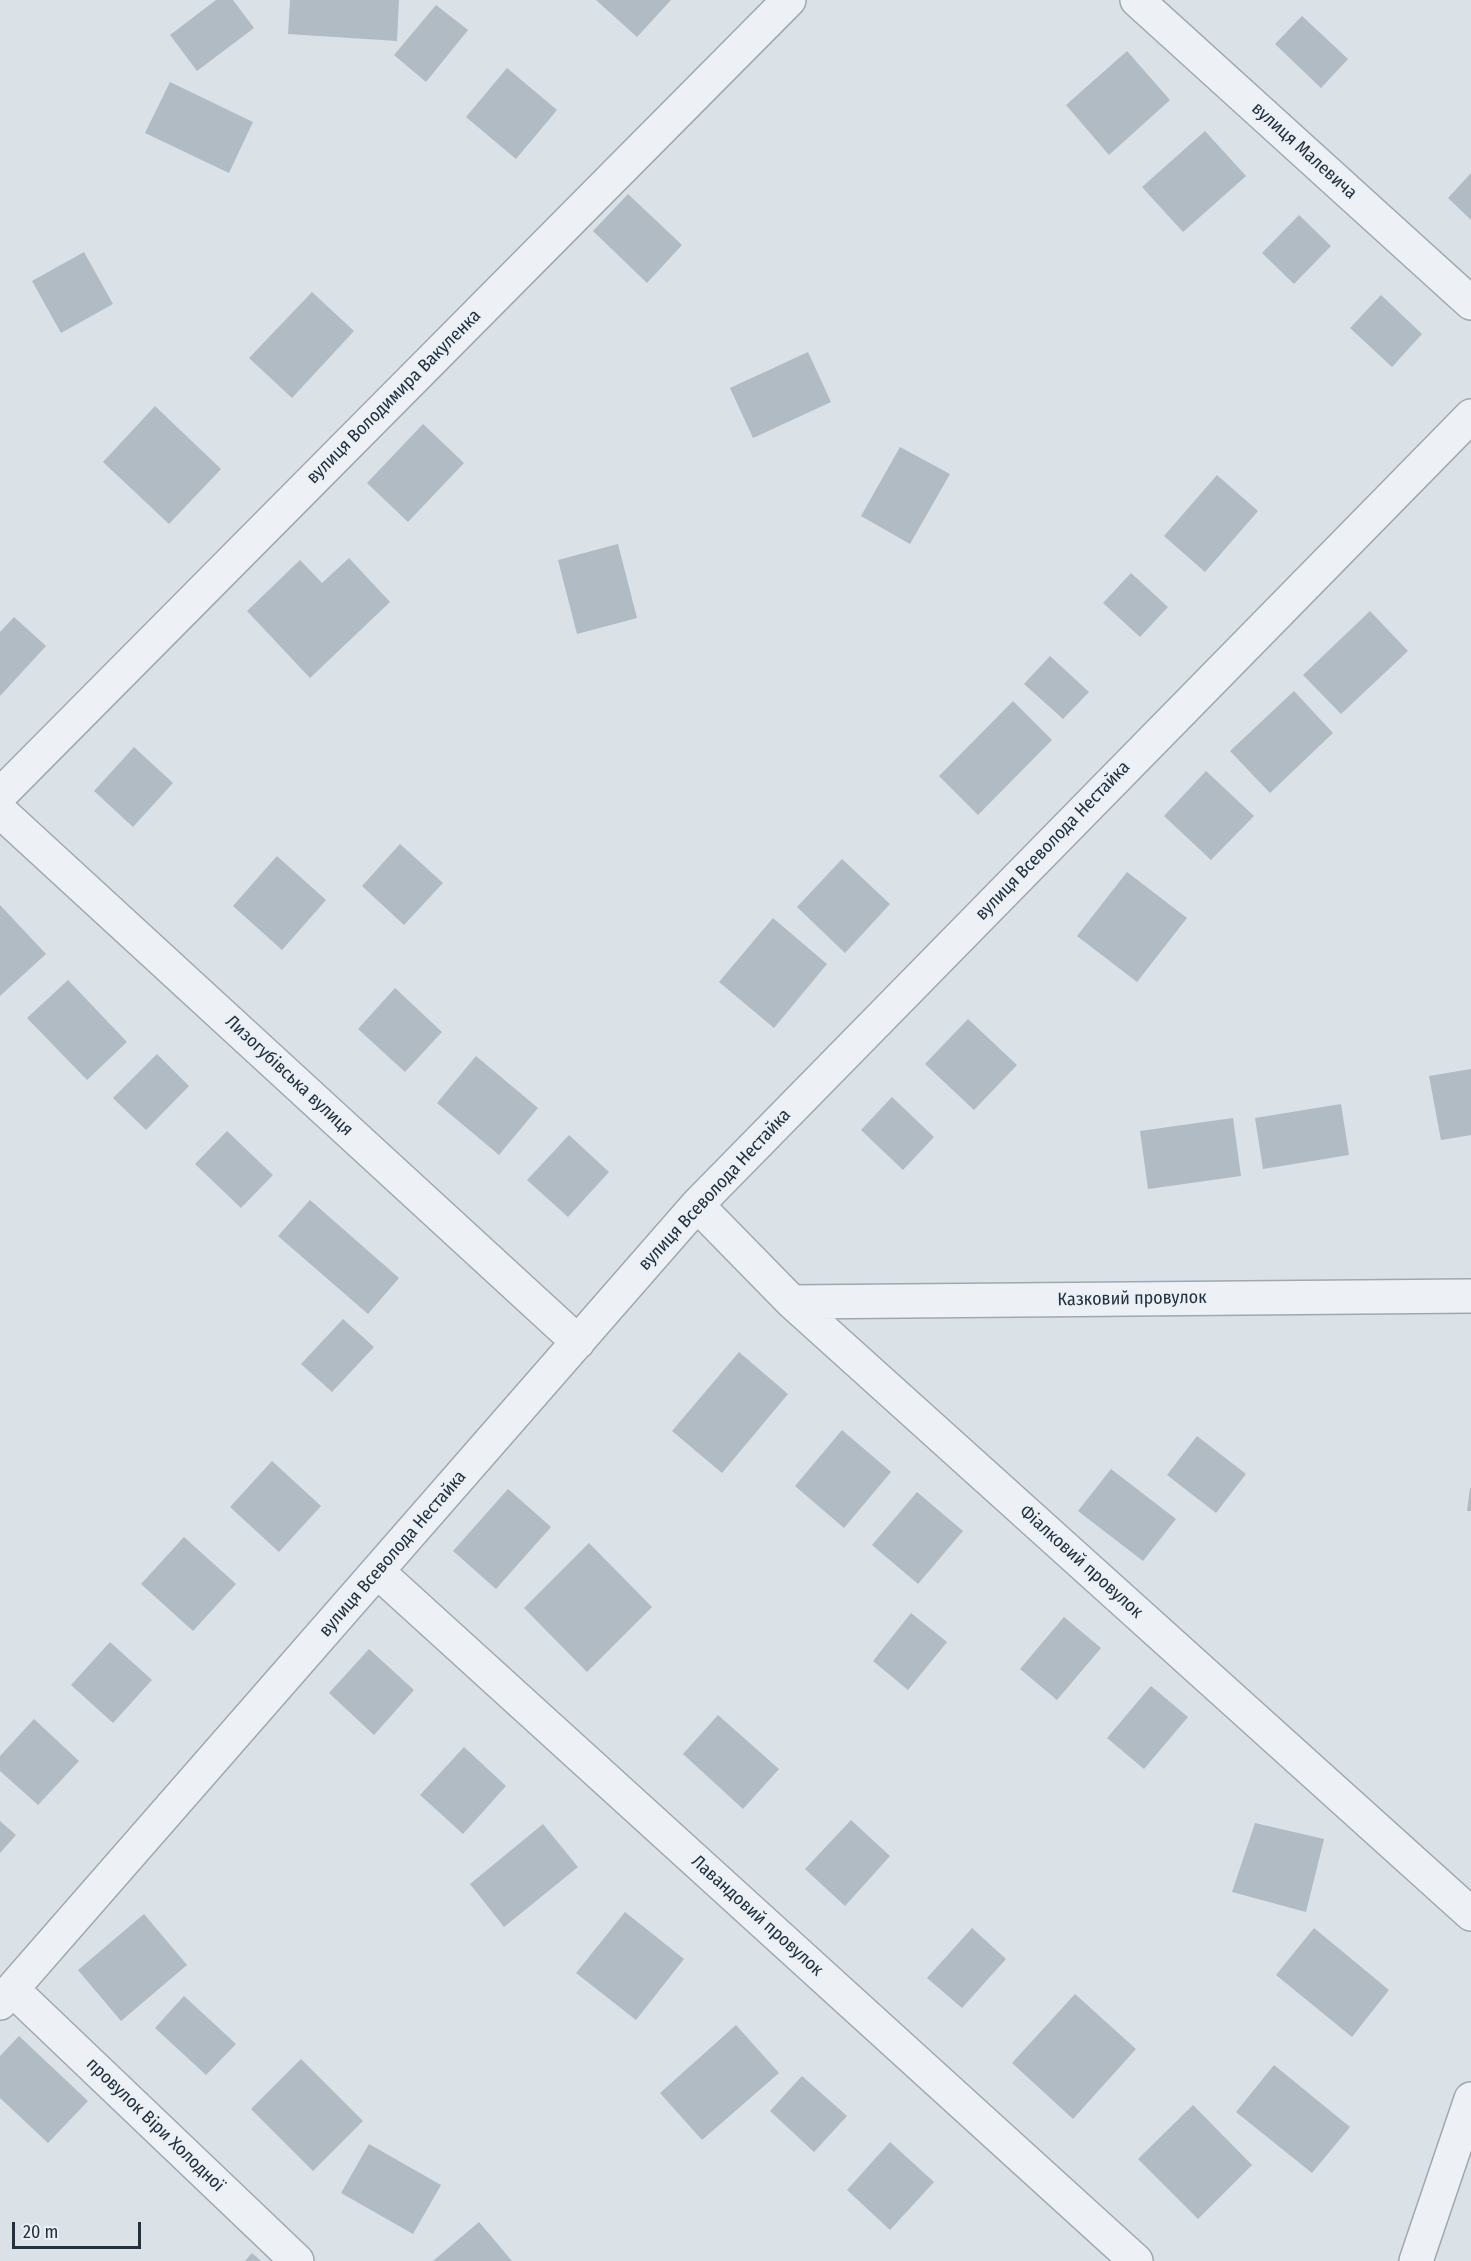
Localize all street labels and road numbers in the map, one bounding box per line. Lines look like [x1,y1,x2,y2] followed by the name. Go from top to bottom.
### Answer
[1247,98,1361,204] street label: вулиця Малевича
[302,305,486,489] street label: вулиця Володимира Вакуленка
[971,757,1135,925] street label: вулиця Всеволода Нестайка
[221,1011,357,1141] street label: Лизогубівська вулиця
[634,1105,796,1275] street label: вулиця Всеволода Нестайка
[1057,1287,1207,1311] street label: Казковий провулок
[315,1467,471,1641] street label: вулиця Всеволода Нестайка
[1015,1501,1147,1623] street label: Фіалковий провулок
[687,1851,827,1981] street label: Лавандовий провулок
[82,2053,228,2197] street label: провулок Віри Холодної

